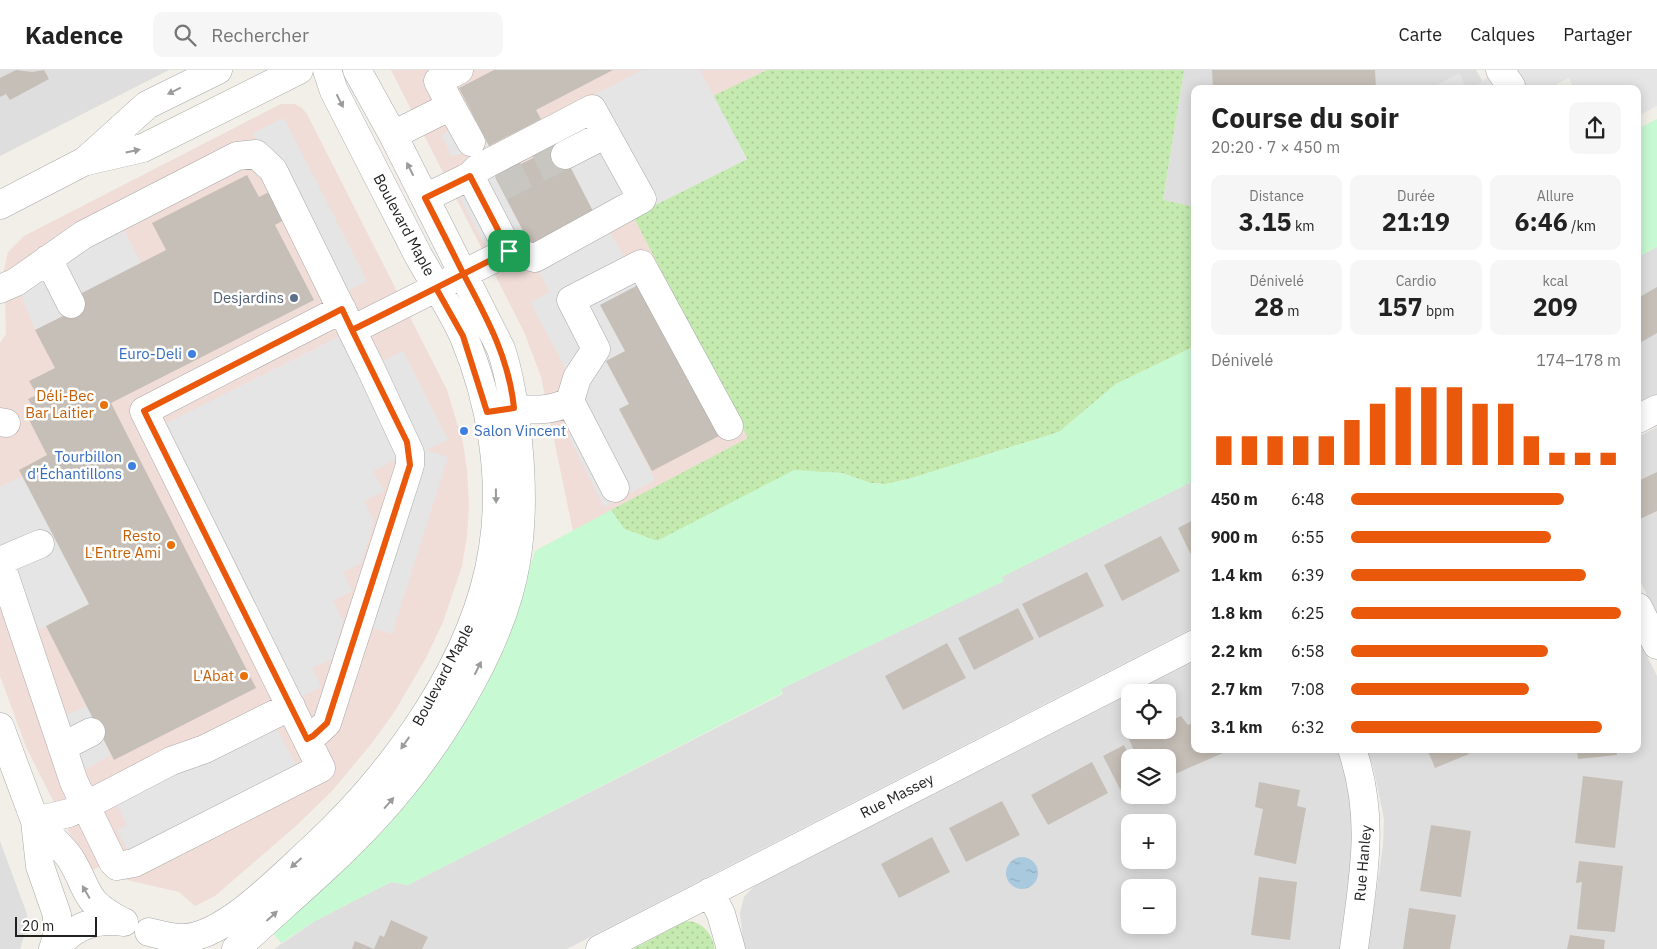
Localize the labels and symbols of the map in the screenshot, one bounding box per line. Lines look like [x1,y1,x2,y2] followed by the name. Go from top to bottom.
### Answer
[167,88,181,96] one-way arrow
[336,94,344,109] one-way arrow
[125,146,141,154] one-way arrow
[406,162,414,176] one-way arrow
[370,170,439,279] street label: Boulevard Maple
[488,230,530,272] pin
[213,288,284,307] place label: Desjardins
[288,292,300,304] marker: Desjardins
[119,344,182,363] place label: Euro-Deli
[186,348,198,360] marker: Euro-Deli
[25,386,94,422] place label: Déli-Bec Bar Laitier
[98,399,110,411] marker: Déli-Bec Bar Laitier
[474,421,566,440] place label: Salon Vincent
[458,425,470,437] marker: Salon Vincent
[27,447,122,483] place label: Tourbillon d'Échantillons
[126,460,138,472] marker: Tourbillon d'Échantillons
[492,488,500,504] one-way arrow
[85,526,161,562] place label: Resto L'Entre Ami
[165,539,177,551] marker: Resto L'Entre Ami
[408,620,477,729] street label: Boulevard Maple
[474,660,482,675] one-way arrow
[193,666,234,685] place label: L'Abat
[238,670,250,682] marker: L'Abat
[400,736,410,750] one-way arrow
[857,769,937,822] street label: Rue Massey
[383,796,394,809] one-way arrow
[1350,823,1375,902] street label: Rue Hanley
[291,857,303,869] one-way arrow
[82,885,91,898] one-way arrow
[265,910,277,922] one-way arrow
[15,914,98,937] scale bar

